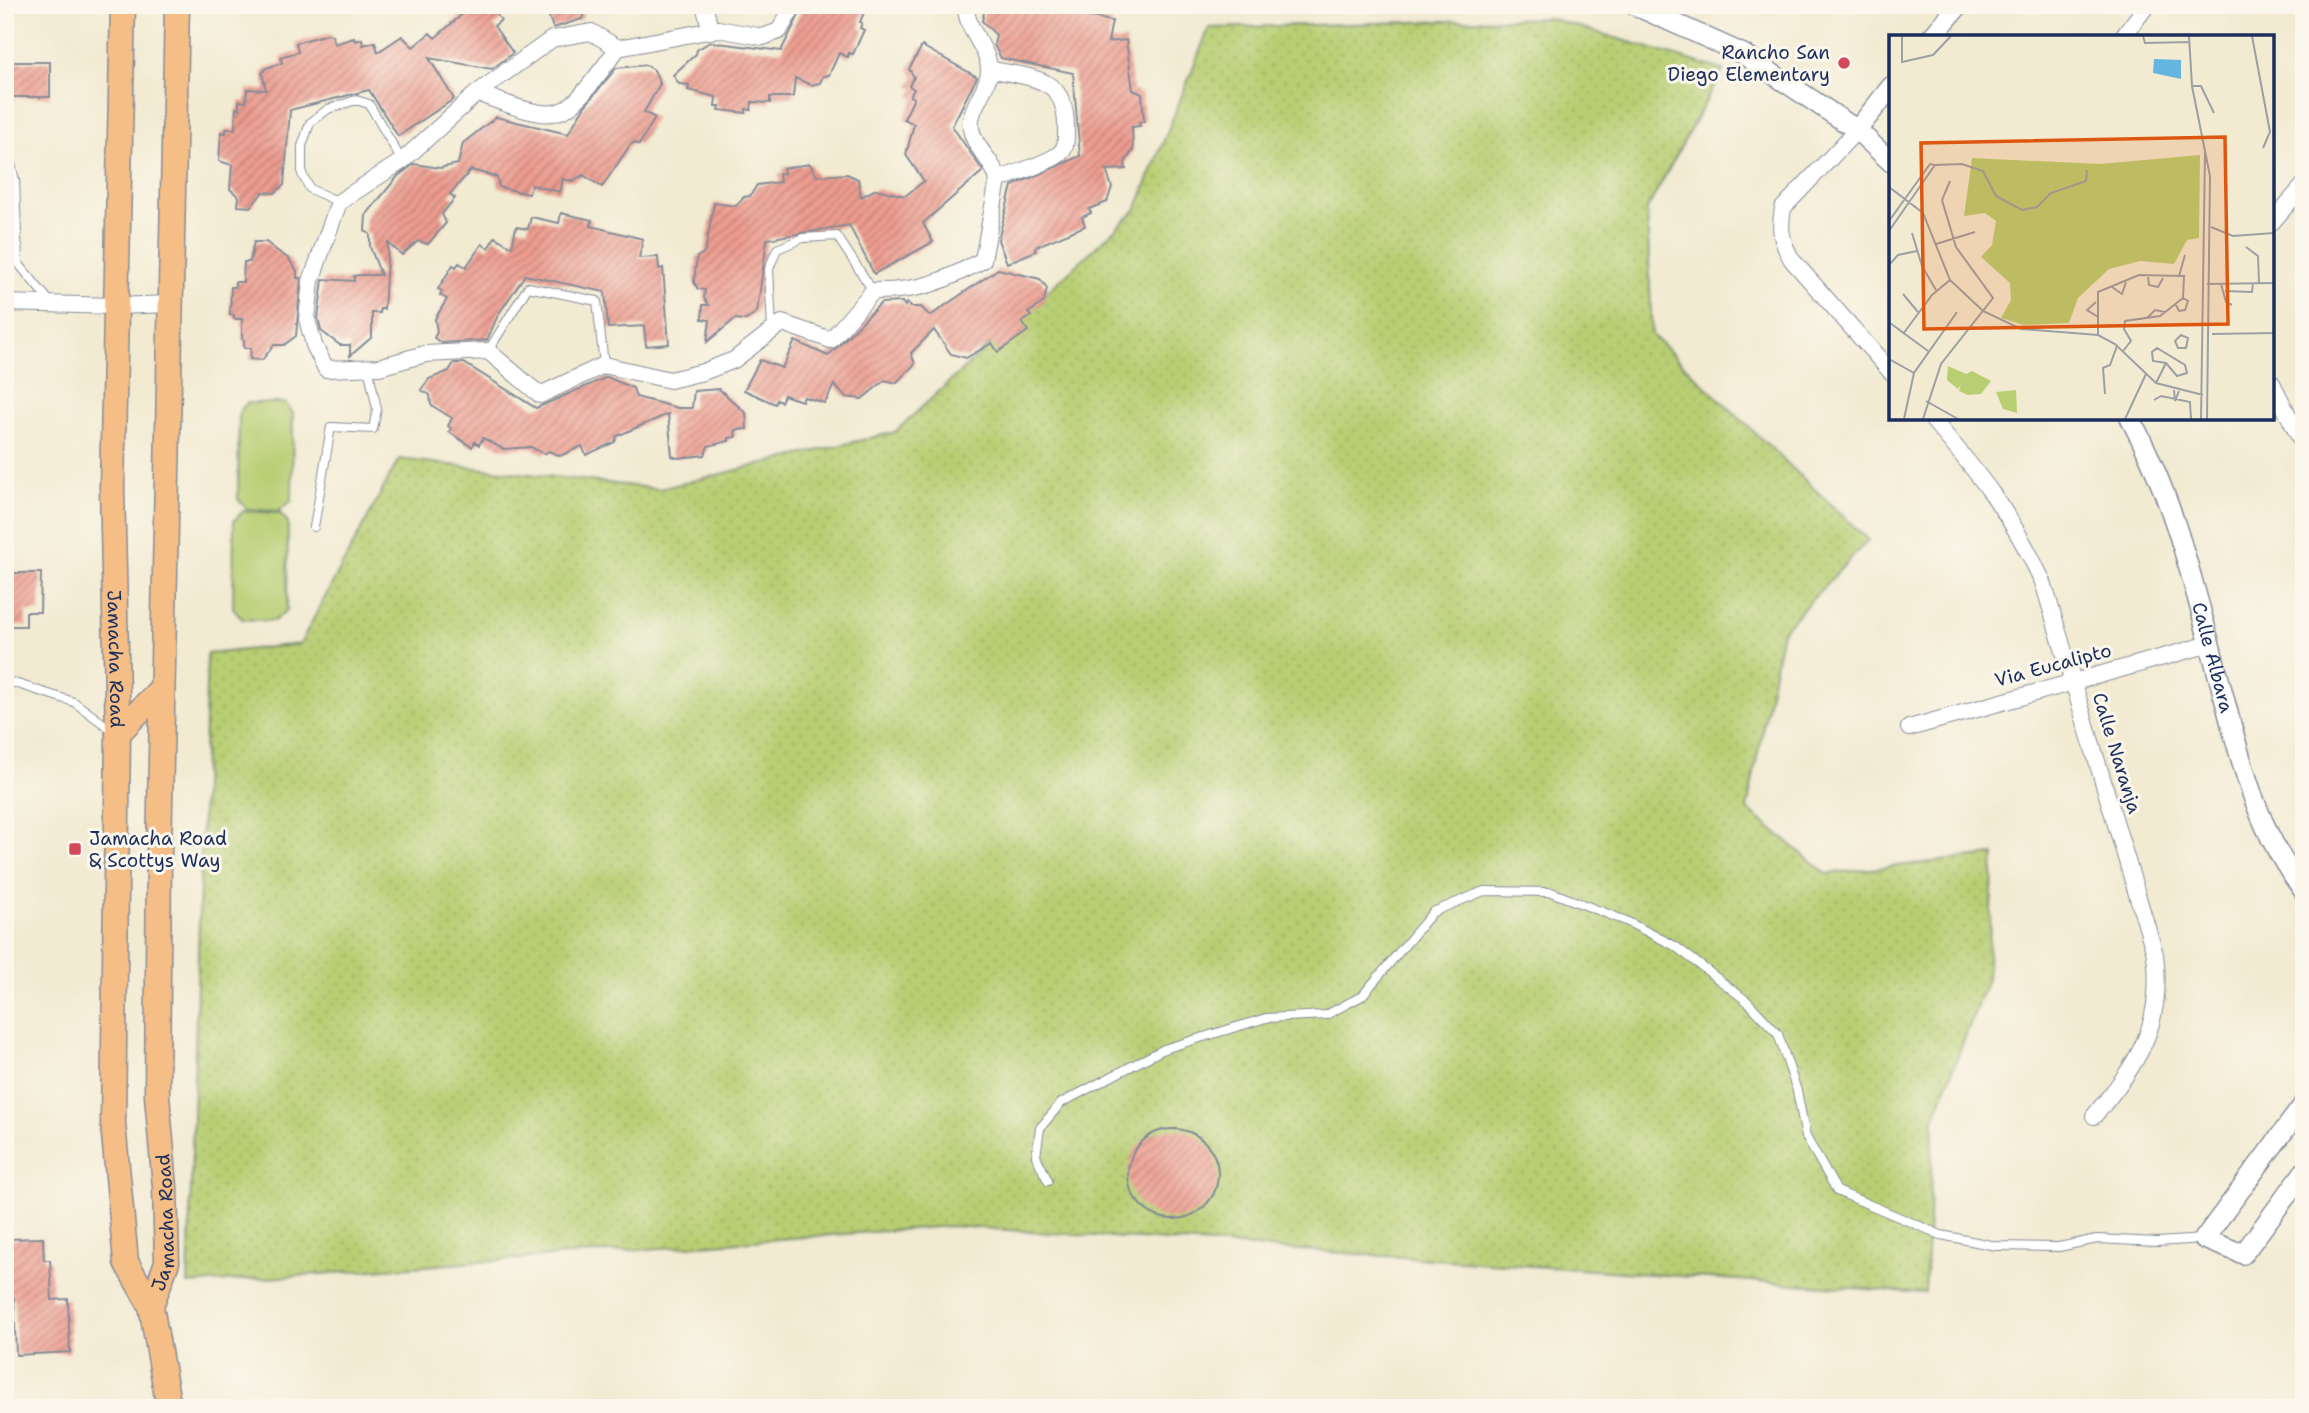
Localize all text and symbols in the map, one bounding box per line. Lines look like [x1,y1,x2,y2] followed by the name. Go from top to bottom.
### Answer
[1889,35,2274,420] inset map
[1668,40,1830,87] place label: Rancho San Diego Elementary
[1836,55,1852,71] marker: Rancho San Diego Elementary
[102,590,130,728] street label: Jamacha Road
[2187,599,2240,716] street label: Calle Albara
[1992,637,2114,693] street label: Via Eucalipto
[2087,689,2147,817] street label: Calle Naranja
[89,826,227,873] place label: Jamacha Road & Scottys Way
[67,841,83,857] marker: Jamacha Road & Scottys Way
[145,1153,180,1294] street label: Jamacha Road

